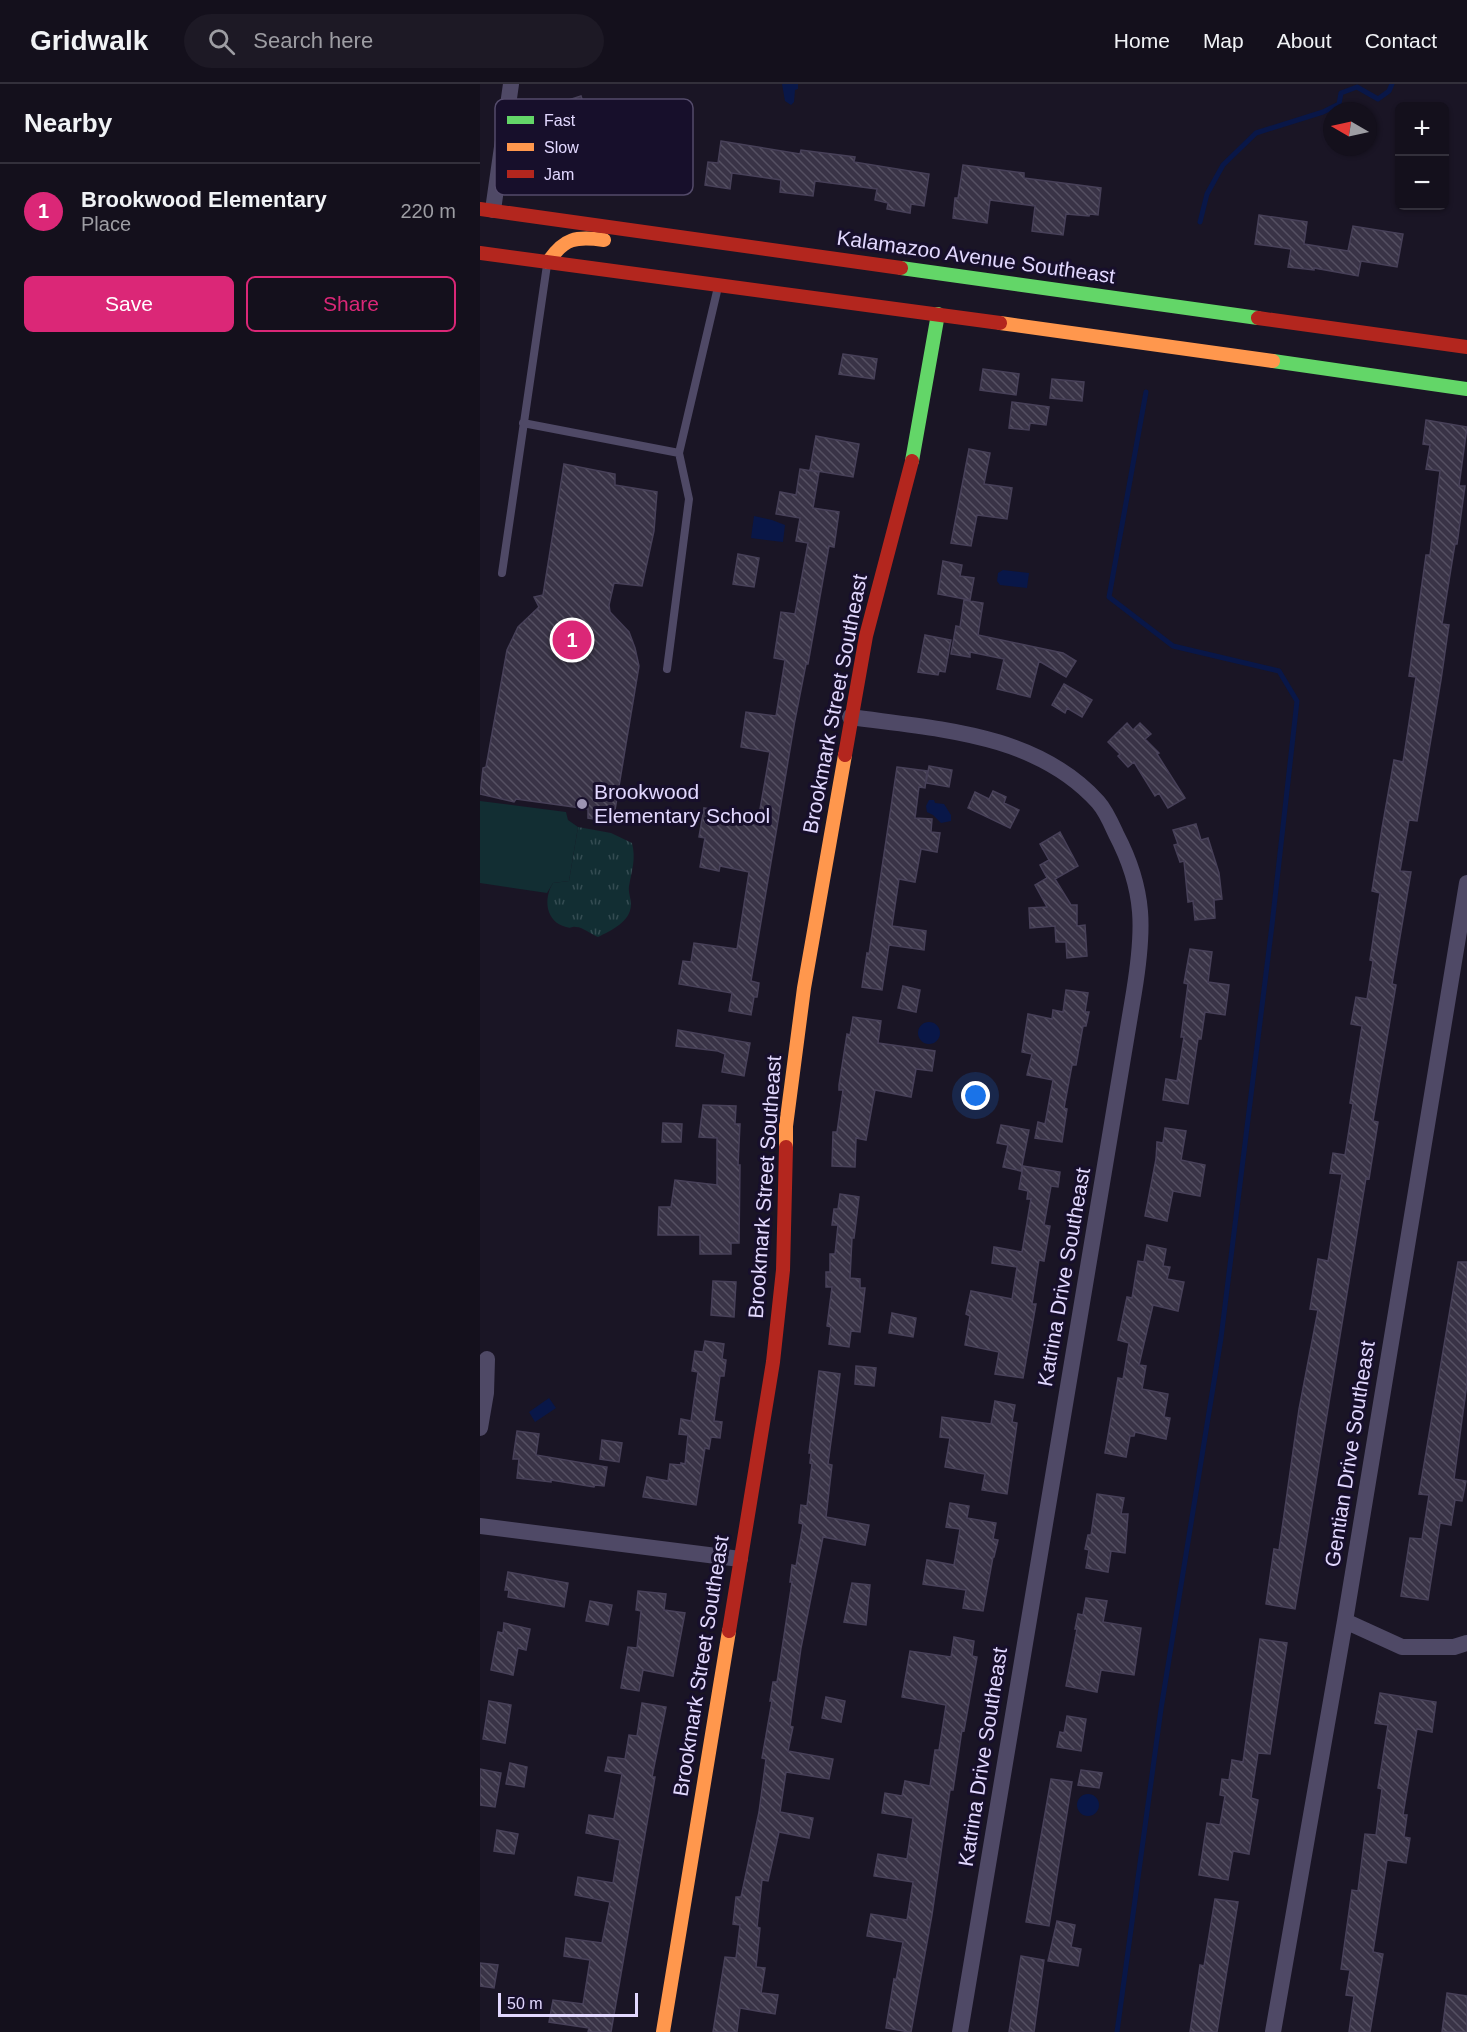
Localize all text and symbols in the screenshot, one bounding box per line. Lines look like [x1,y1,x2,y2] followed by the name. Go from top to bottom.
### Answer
[184,14,604,68] search box
[30,25,148,56] text: Gridwalk
[205,25,238,58] icon: search
[253,28,373,53] text: Search here
[1114,29,1170,52] text: Home
[1203,29,1244,52] text: Map
[1277,29,1332,52] text: About
[1365,29,1437,52] text: Contact
[495,99,693,195] legend
[1323,102,1377,156] north arrow
[1395,102,1449,210] map controls
[1395,102,1449,156] button: +
[24,108,112,138] text: Nearby
[544,112,576,129] text: Fast
[544,139,579,156] text: Slow
[1395,156,1449,210] button: −
[544,166,574,183] text: Jam
[81,187,327,212] text: Brookwood Elementary
[38,200,49,222] text: 1
[400,200,456,222] text: 220 m
[81,213,131,235] text: Place
[835,226,1117,287] street label: Kalamazoo Avenue Southeast
[24,276,234,332] button: Save
[246,276,456,332] button: Share
[798,572,871,836] street label: Brookmark Street Southeast
[552,618,592,662] pin: 1
[594,780,770,827] place label: Brookwood Elementary School
[575,797,589,811] marker: Brookwood Elementary School
[744,1054,785,1319] street label: Brookmark Street Southeast
[961,1081,990,1110] your location
[1033,1166,1094,1388] street label: Katrina Drive Southeast
[1320,1339,1379,1569] street label: Gentian Drive Southeast
[669,1534,733,1798] street label: Brookmark Street Southeast
[954,1645,1011,1868] street label: Katrina Drive Southeast
[498,1990,638,2018] scale bar
[507,1995,543,2012] text: 50 m

